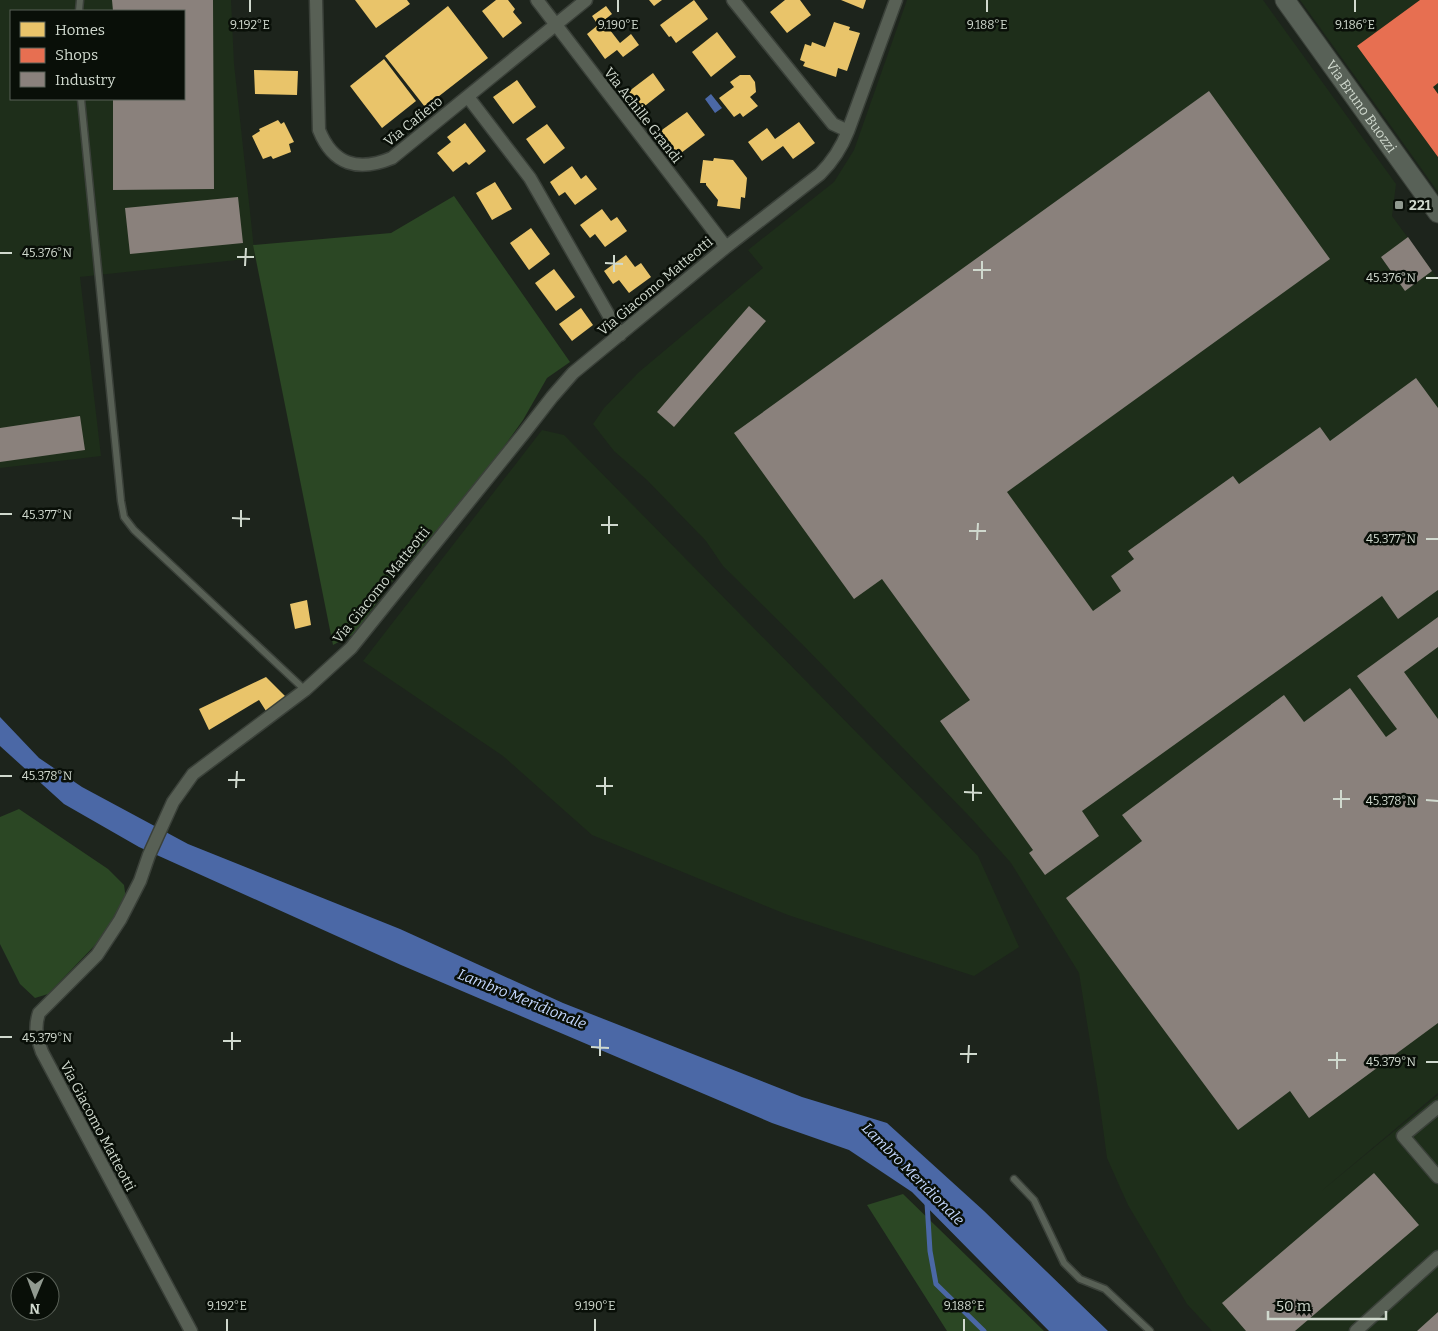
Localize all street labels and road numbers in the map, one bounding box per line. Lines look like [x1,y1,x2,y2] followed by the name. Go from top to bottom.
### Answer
[1322,57,1400,156] street label: Via Bruno Buozzi
[600,64,685,166] street label: Via Achille Grandi
[381,93,446,150] street label: Via Cafiero
[594,233,716,339] street label: Via Giacomo Matteotti
[329,524,433,647] street label: Via Giacomo Matteotti
[56,1058,139,1194] street label: Via Giacomo Matteotti

